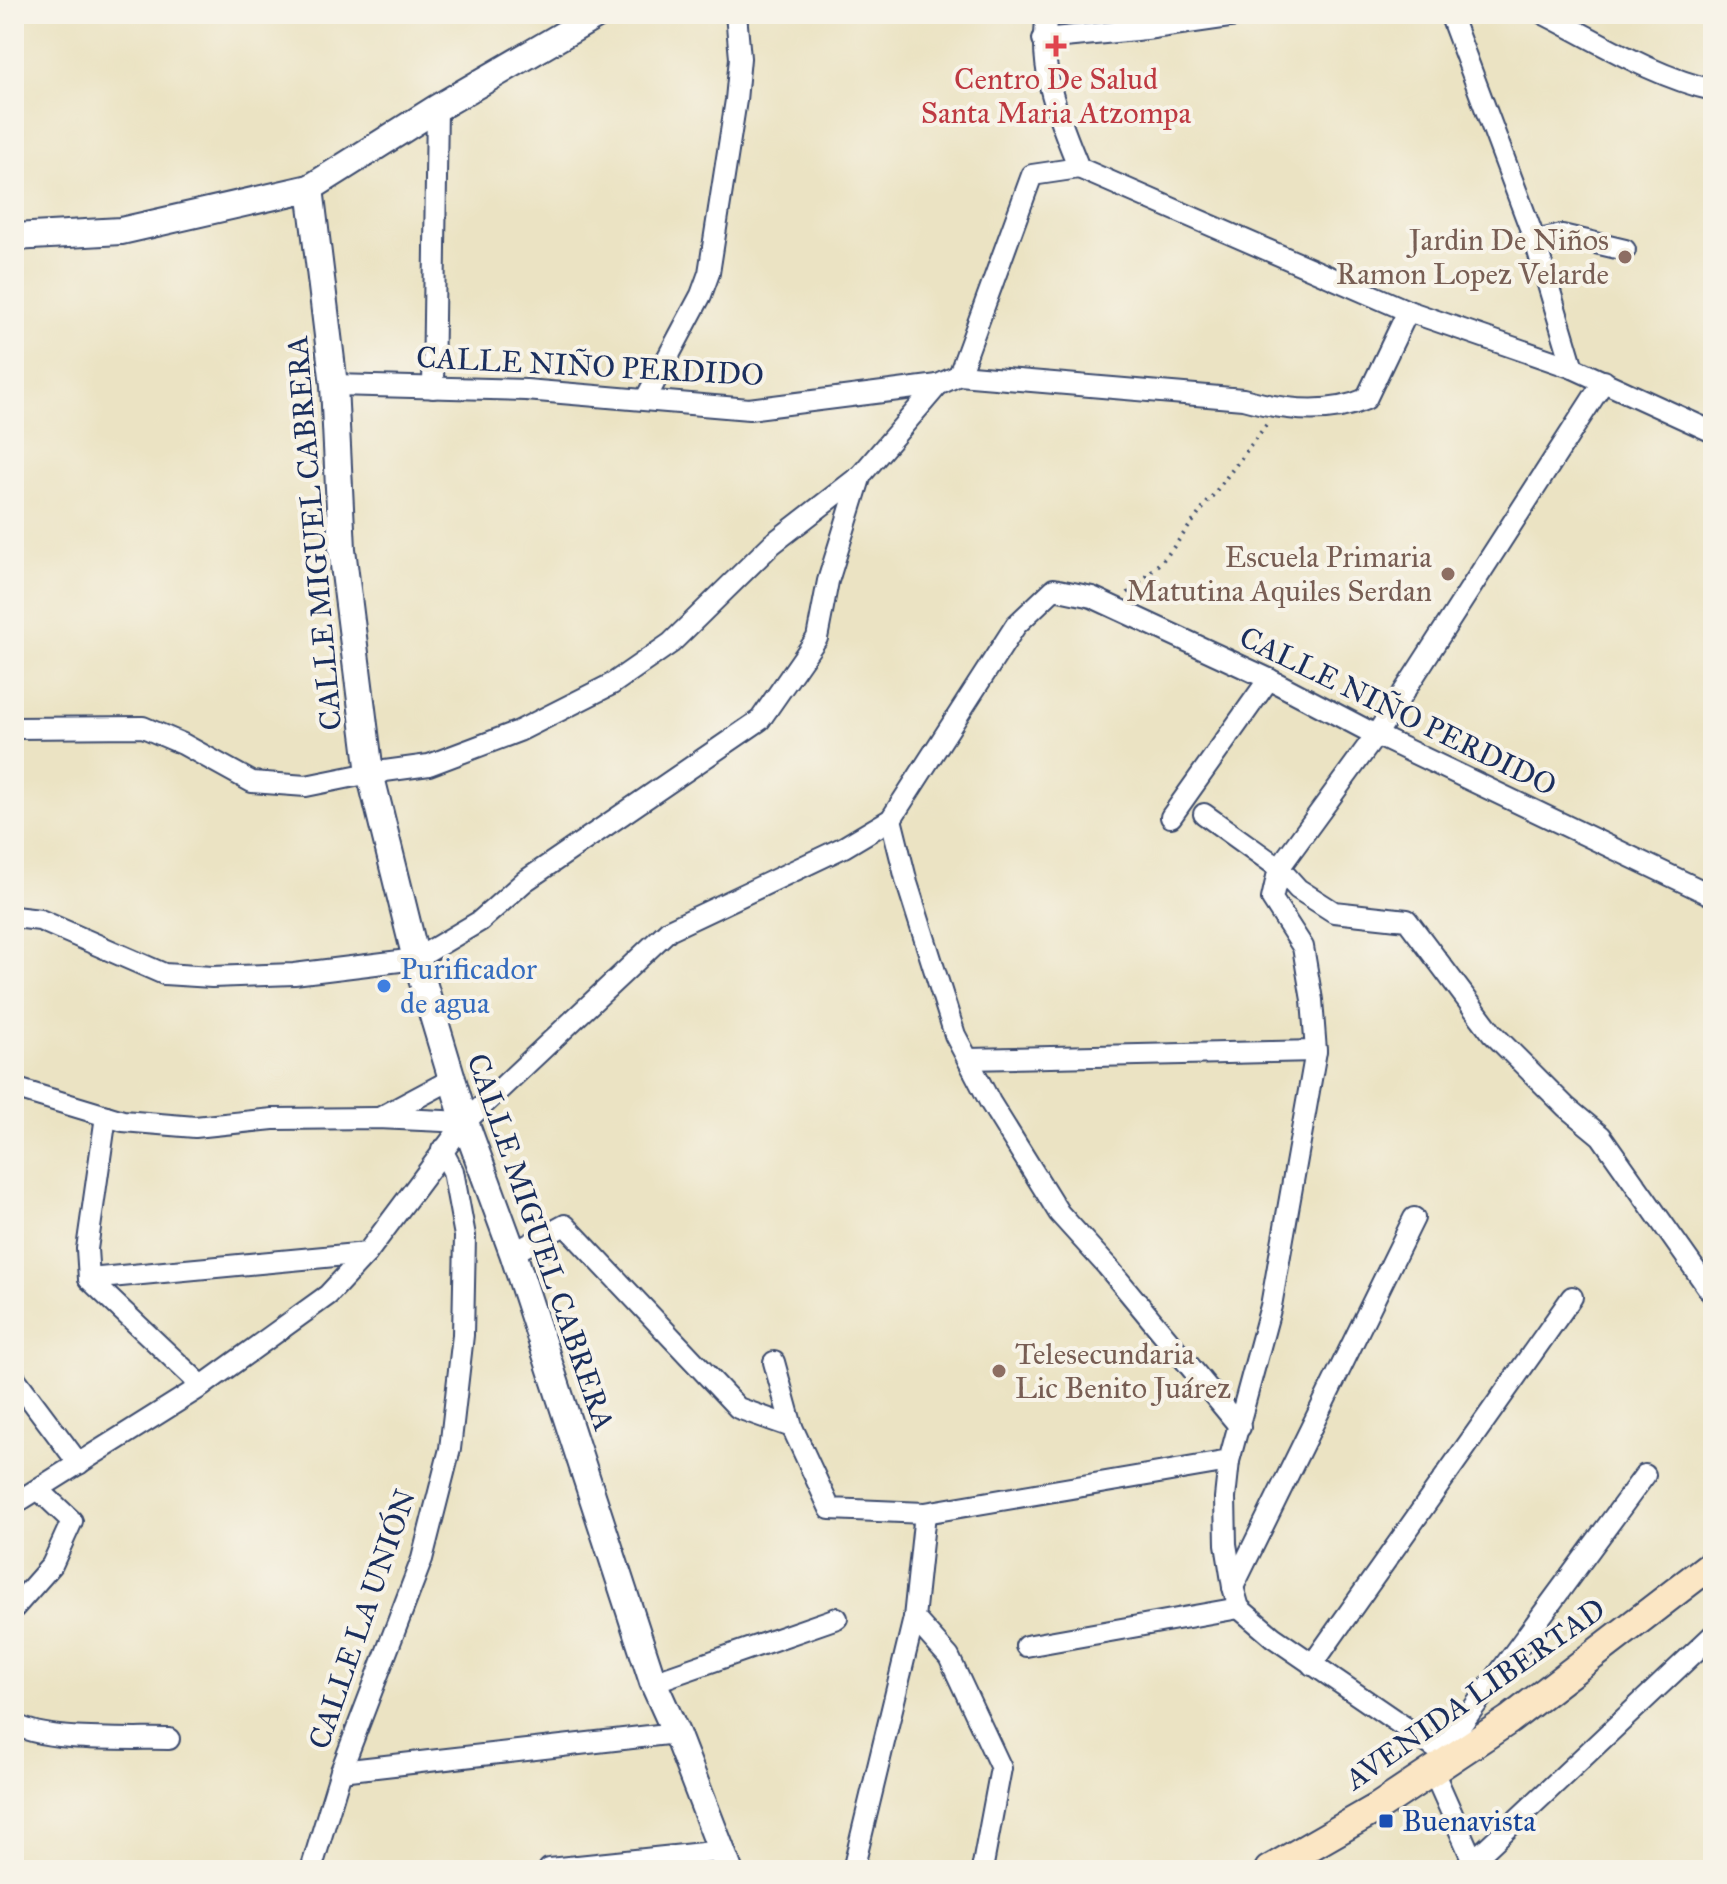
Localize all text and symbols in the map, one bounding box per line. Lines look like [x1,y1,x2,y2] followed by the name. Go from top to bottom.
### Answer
[1045,35,1067,57] marker: Centro De Salud Santa Maria Atzompa
[921,61,1192,131] place label: Centro De Salud Santa Maria Atzompa
[1336,222,1609,292] place label: Jardin De Niños Ramon Lopez Velarde
[1616,248,1634,266] marker: Jardin De Niños Ramon Lopez Velarde
[279,334,349,732] street label: CALLE MIGUEL CABRERA
[415,339,765,393] street label: CALLE NIÑO PERDIDO
[1126,539,1432,609] place label: Escuela Primaria Matutina Aquiles Serdan
[1439,565,1457,583] marker: Escuela Primaria Matutina Aquiles Serdan
[1234,619,1562,803] street label: CALLE NIÑO PERDIDO
[400,951,538,1021] place label: Purificador de agua
[375,977,393,995] marker: Purificador de agua
[459,1049,623,1435] street label: CALLE MIGUEL CABRERA
[1015,1336,1231,1406] place label: Telesecundaria Lic Benito Juárez
[990,1362,1008,1380] marker: Telesecundaria Lic Benito Juárez
[300,1484,423,1754] street label: CALLE LA UNIÓN
[1336,1591,1612,1799] street label: AVENIDA LIBERTAD
[1402,1803,1536,1839] place label: Buenavista
[1377,1812,1395,1830] marker: Buenavista

